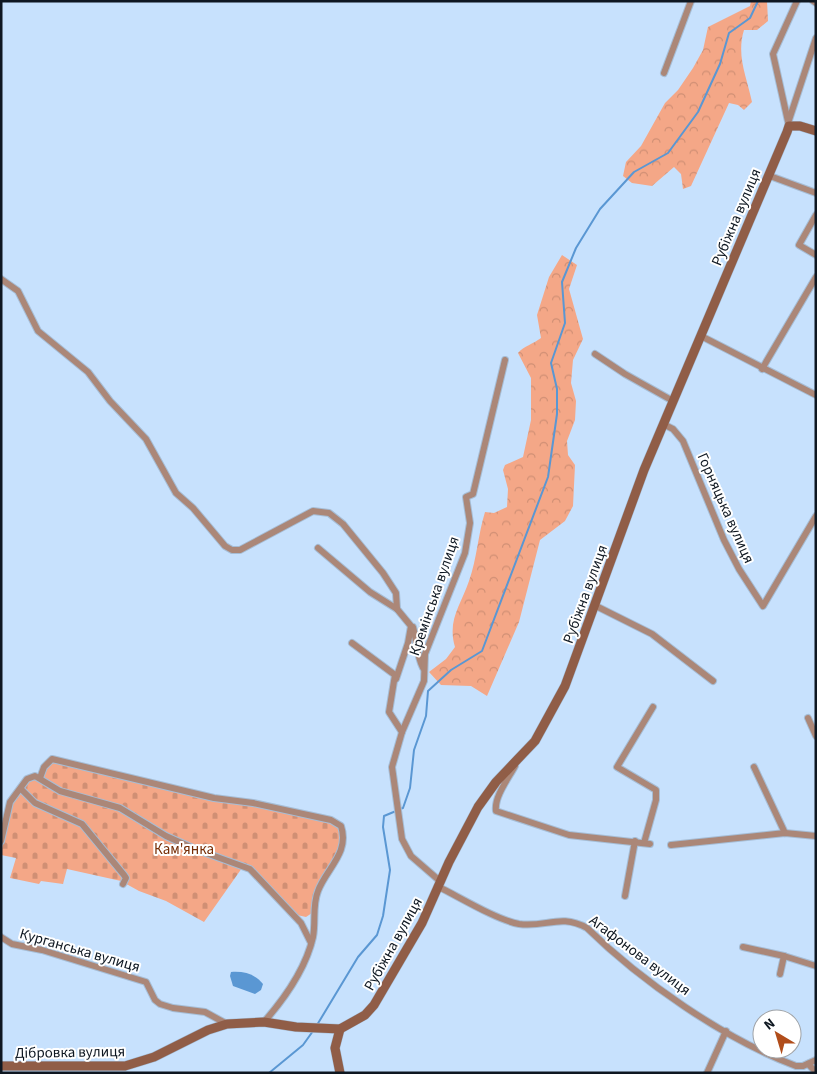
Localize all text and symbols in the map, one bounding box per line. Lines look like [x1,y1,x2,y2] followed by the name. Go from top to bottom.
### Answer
[707,165,766,269] street label: Рубіжна вулиця
[692,450,759,567] street label: Горняцька вулиця
[404,534,465,659] street label: Кремінська вулиця
[558,542,613,646] street label: Рубіжна вулиця
[154,839,214,860] park label: Кам'янка
[359,894,428,995] street label: Рубіжна вулиця
[585,910,695,1001] street label: Агафонова вулиця
[17,923,143,978] street label: Курганська вулиця
[752,1009,802,1059] north arrow
[760,1014,779,1035] text: N
[15,1041,125,1064] street label: Дібровка вулиця

